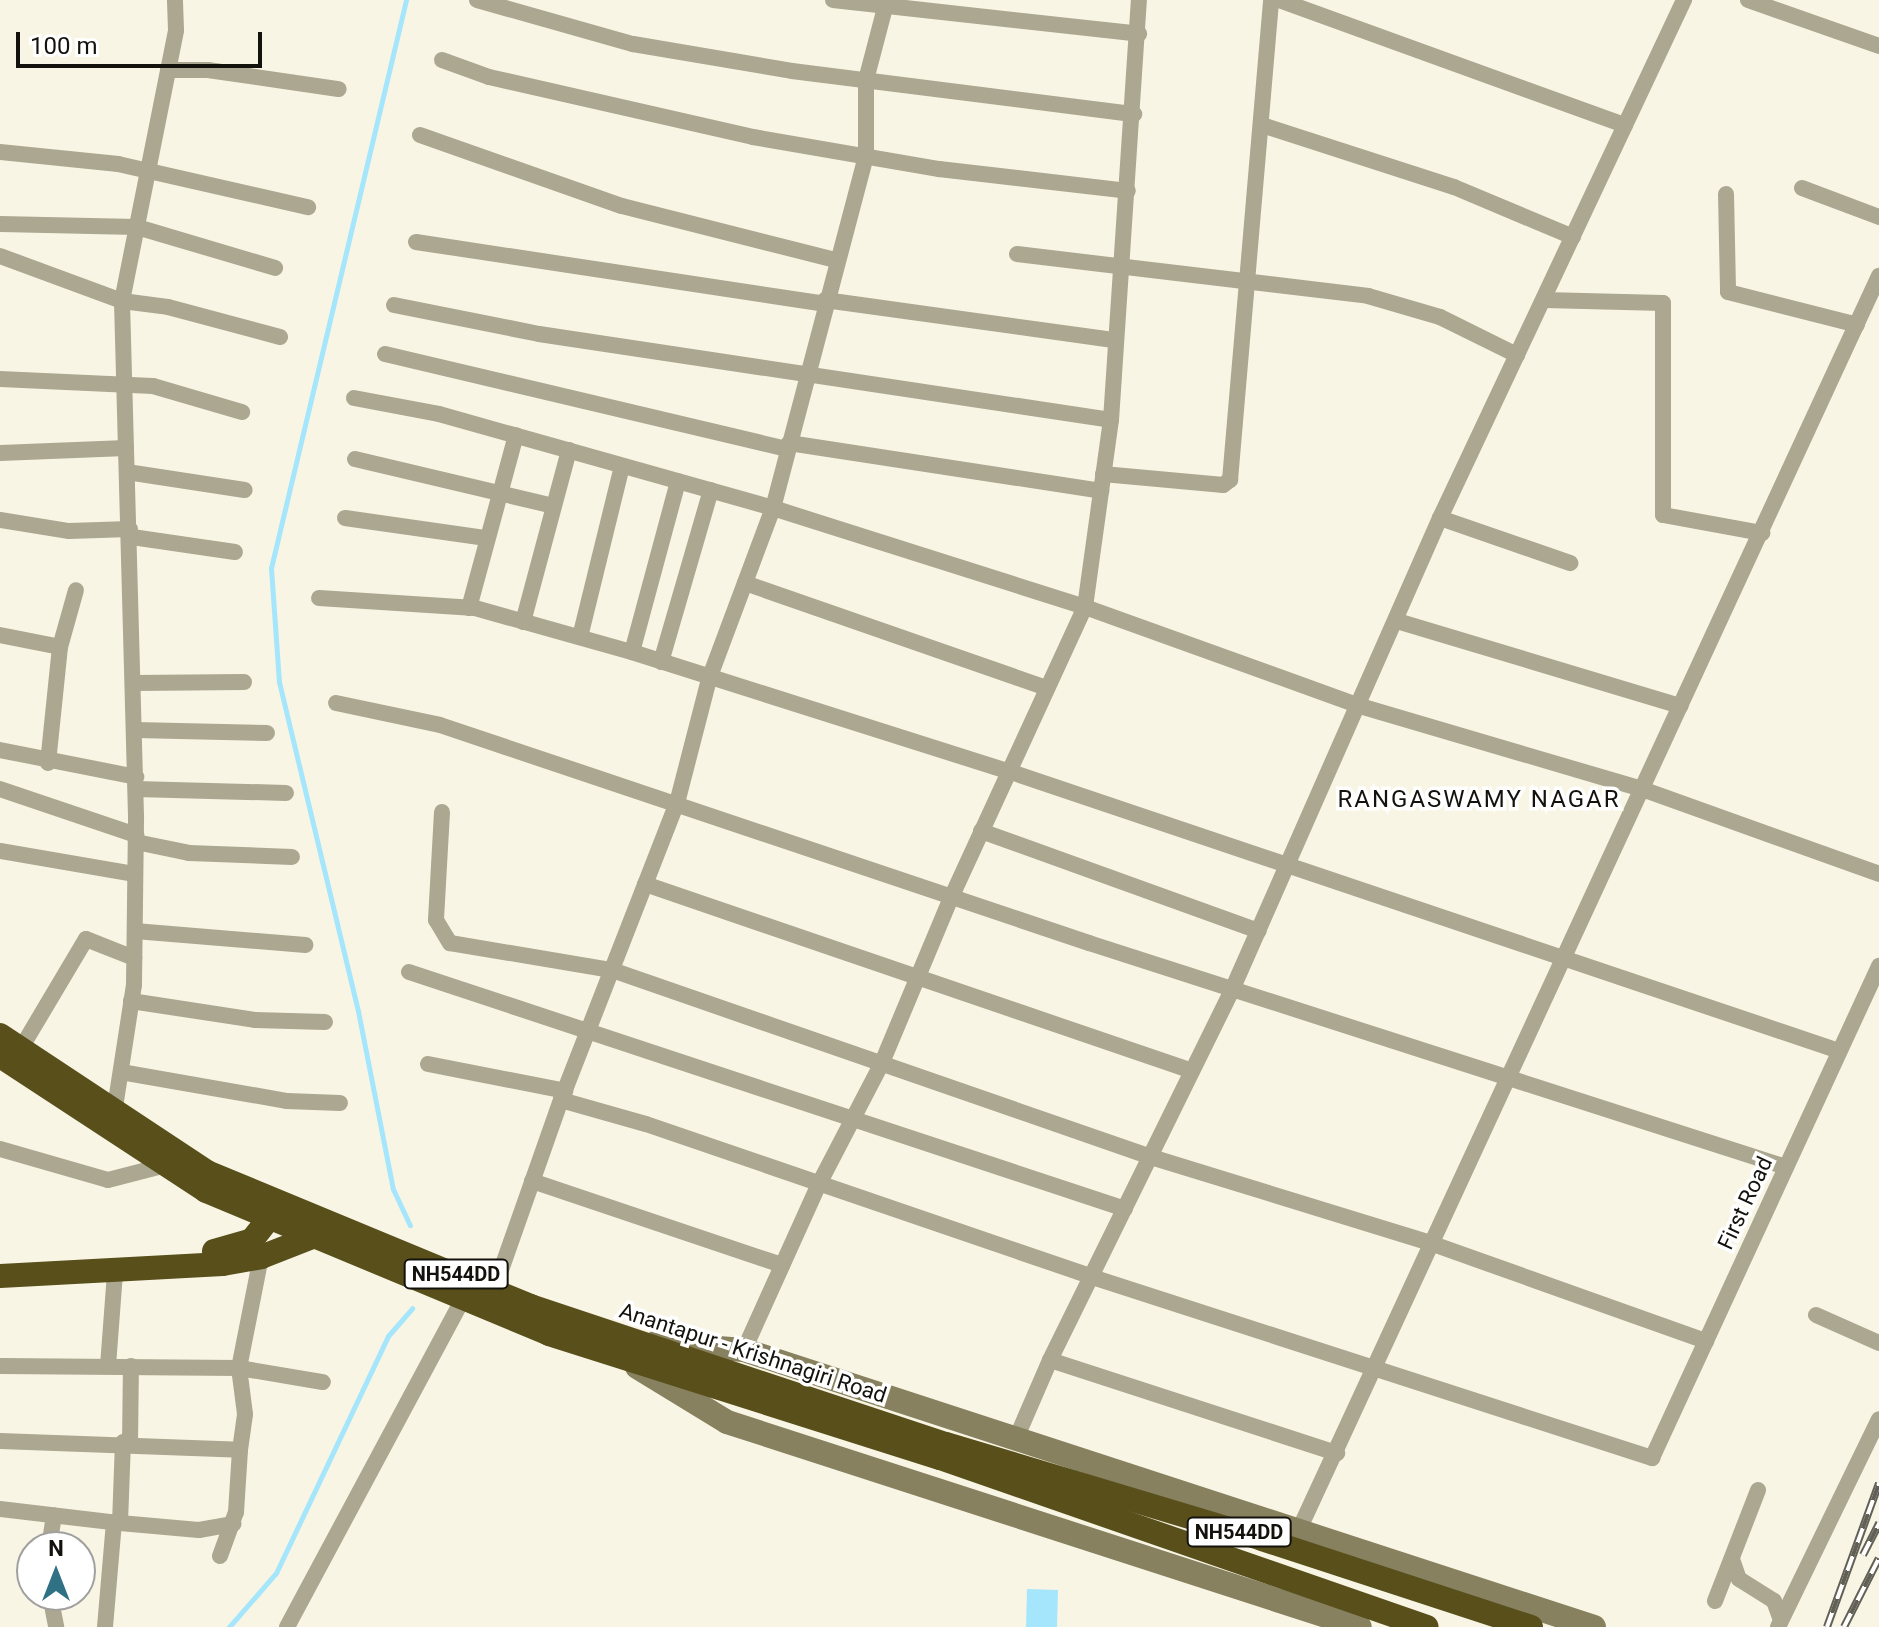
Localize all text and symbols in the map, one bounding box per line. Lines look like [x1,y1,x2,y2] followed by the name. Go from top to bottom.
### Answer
[20,16,266,66] scale bar
[30,32,97,60] text: 100 m
[1338,786,1620,814] district label: RANGASWAMY NAGAR
[1712,1152,1778,1254] street label: First Road
[402,1258,510,1290] road number: NH544DD
[616,1297,890,1409] street label: Anantapur - Krishnagiri Road
[1185,1516,1293,1548] road number: NH544DD
[16,1531,96,1611] north arrow
[48,1536,64,1561] text: N

